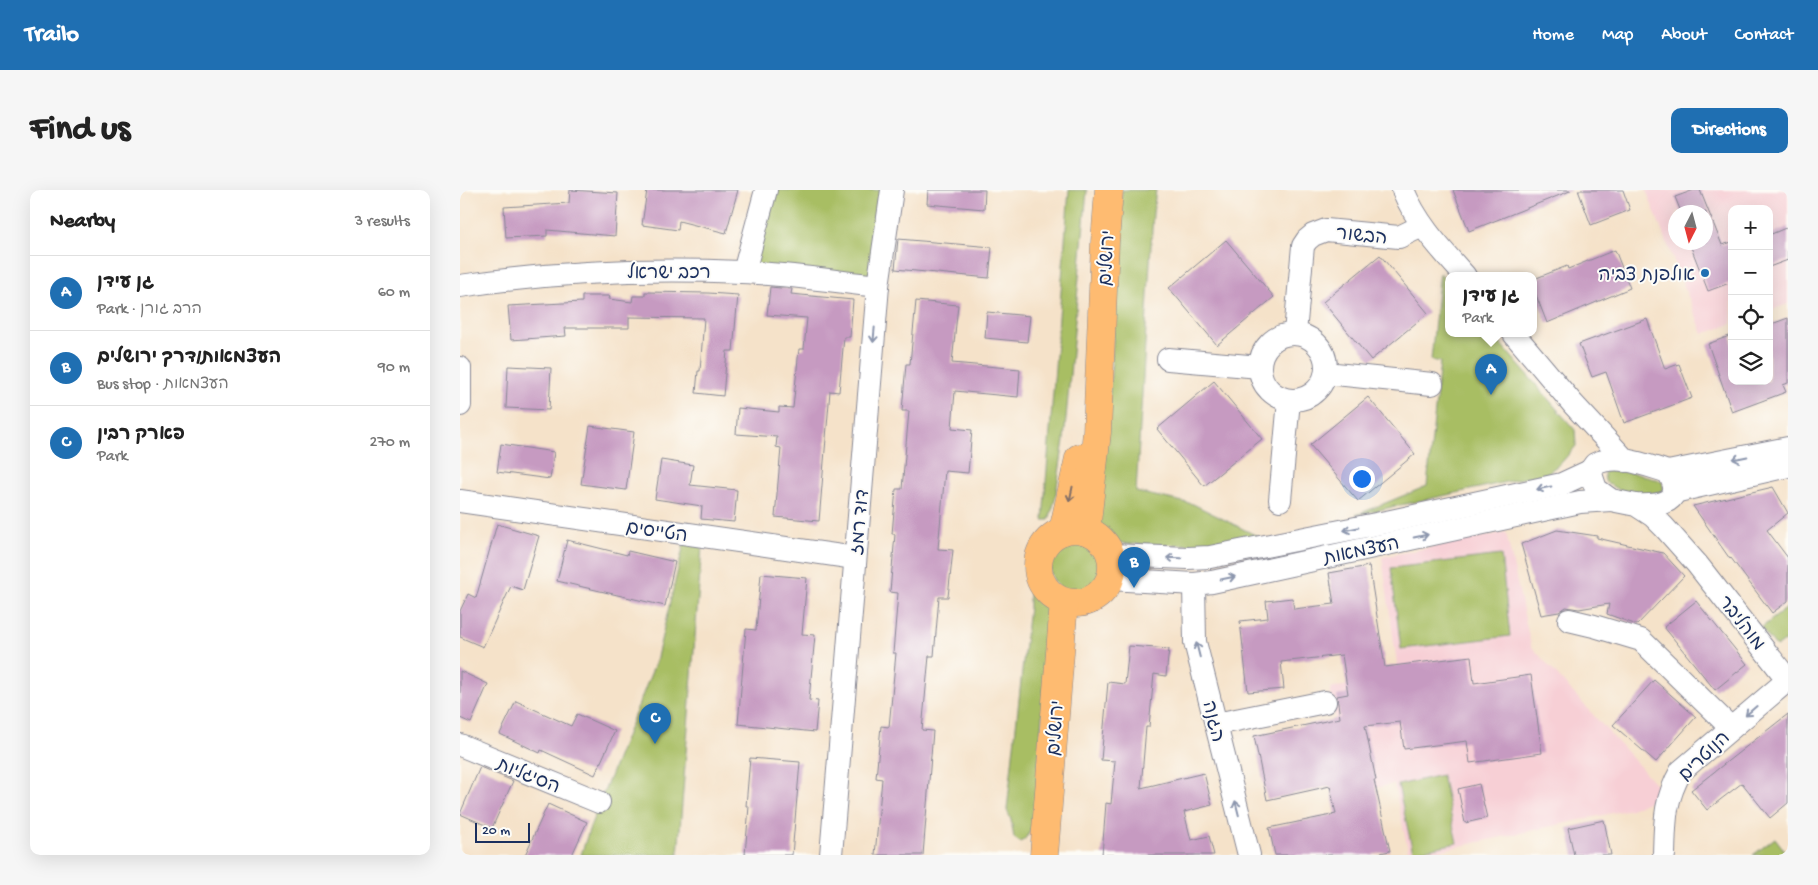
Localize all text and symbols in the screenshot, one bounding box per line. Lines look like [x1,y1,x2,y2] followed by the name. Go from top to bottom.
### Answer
[25,21,79,50] text: Trailo
[1532,25,1574,46] text: Home
[1602,25,1633,46] text: Map
[1661,25,1707,46] text: About
[1735,25,1793,46] text: Contact
[1671,108,1788,153] button: Directions
[30,110,130,151] text: Find us
[1668,205,1713,250] north arrow
[1728,205,1773,385] map controls
[1728,205,1773,250] button: +
[50,210,115,235] text: Nearby
[355,213,410,232] text: 3 results
[1335,223,1389,252] street label: הבשור
[1095,230,1121,287] street label: ירושלים
[1728,250,1773,295] button: −
[627,262,711,286] street label: רכב ישראל
[1598,264,1695,288] place label: אולפנת צביה
[1699,267,1711,279] marker: אולפנת צביה
[97,272,154,295] text: גן עידן
[1445,272,1537,337] popup
[61,284,71,303] text: A
[378,284,410,303] text: 60 m
[1462,286,1520,309] text: גן עידן
[1728,295,1773,340] button: locate
[97,301,202,320] text: Park · הרב גורן
[1462,310,1493,329] text: Park
[869,327,878,343] one-way arrow
[1728,340,1773,385] button: layers
[97,347,281,370] text: העצמאות/דרך ירושלים
[1475,354,1507,395] pin: A
[62,359,70,378] text: B
[378,359,410,378] text: 90 m
[97,376,229,395] text: Bus stop · העצמאות
[97,424,185,447] text: פארק רבין
[62,434,70,453] text: C
[370,434,410,453] text: 270 m
[97,448,128,467] text: Park
[1733,454,1749,463] one-way arrow
[1349,466,1375,492] your location
[1537,483,1553,493] one-way arrow
[1066,486,1075,502] one-way arrow
[847,488,876,556] street label: דוד רמז
[624,518,689,549] street label: הטייסים
[1344,525,1360,534] one-way arrow
[1413,531,1429,540] one-way arrow
[1321,533,1402,572] street label: העצמאות
[1118,547,1150,588] pin: B
[1166,553,1182,562] one-way arrow
[1220,573,1236,582] one-way arrow
[1712,592,1770,656] street label: מוהליבר
[1192,643,1202,659] one-way arrow
[1195,699,1228,745] street label: הגנה
[1043,700,1071,757] street label: ירושלים
[639,703,671,744] pin: C
[1744,706,1757,717] one-way arrow
[1675,728,1736,787] street label: הנוטרים
[492,753,563,800] street label: הסיגליות
[1232,800,1241,816] one-way arrow
[475,820,530,843] scale bar
[482,823,510,840] text: 20 m

